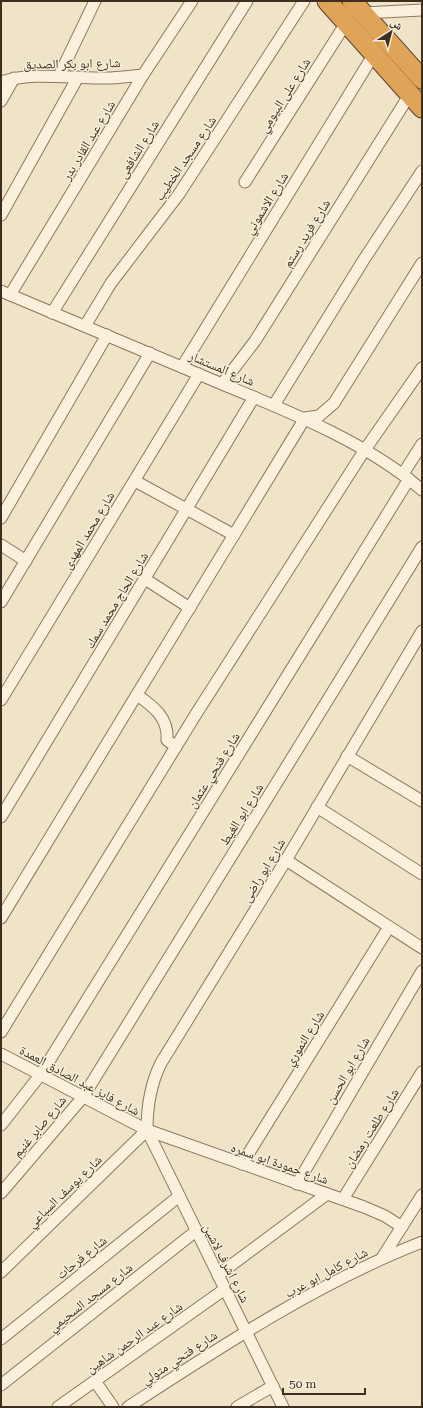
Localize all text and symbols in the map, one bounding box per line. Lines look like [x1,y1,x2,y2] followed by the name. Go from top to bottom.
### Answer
[371,12,411,52] north arrow
[387,16,405,34] text: ش
[23,55,121,74] street label: شارع ابو بكر الصديق
[255,55,316,137] street label: شارع على البيومي
[58,98,120,185] street label: شارع عبد القادر بدر
[152,113,221,204] street label: شارع مسجد الخطيب
[115,117,164,182] street label: شارع الشافعى
[241,169,294,239] street label: شارع الاشموني
[279,196,335,271] street label: شارع فريد رستم
[185,348,257,391] street label: شارع المستشار
[59,489,119,573] street label: شارع محمد المهدى
[82,549,153,652] street label: شارع الحاج محمد سمك
[184,730,246,813] street label: شارع فتحي عثمان
[217,781,268,849] street label: شارع ابو الغيط
[239,836,290,906] street label: شارع ابو راضى
[282,1008,330,1070] street label: شارع النموري
[322,1034,374,1107] street label: شارع ابو الحسن
[16,1042,142,1120] street label: شارع فايز عبد الصادق العمدة
[341,1086,404,1172] street label: شارع طلعت رمضان
[9,1093,71,1161] street label: شارع صابر غنيم
[228,1140,331,1189] street label: شارع حمودة ابو سمره
[24,1152,107,1233] street label: شارع يوسف السباعي
[198,1221,253,1306] street label: شارع اشرف لاشين
[53,1233,111,1284] street label: شارع فرحات
[282,1244,371,1302] street label: شارع كامل ابو عرب
[45,1260,137,1338] street label: شارع مسجد السحيمي
[83,1299,187,1378] street label: شارع عبد الرحمن شاهين
[139,1327,222,1390] street label: شارع فتحي متولي
[283,1370,365,1396] scale bar
[289,1377,316,1391] text: 50 m

